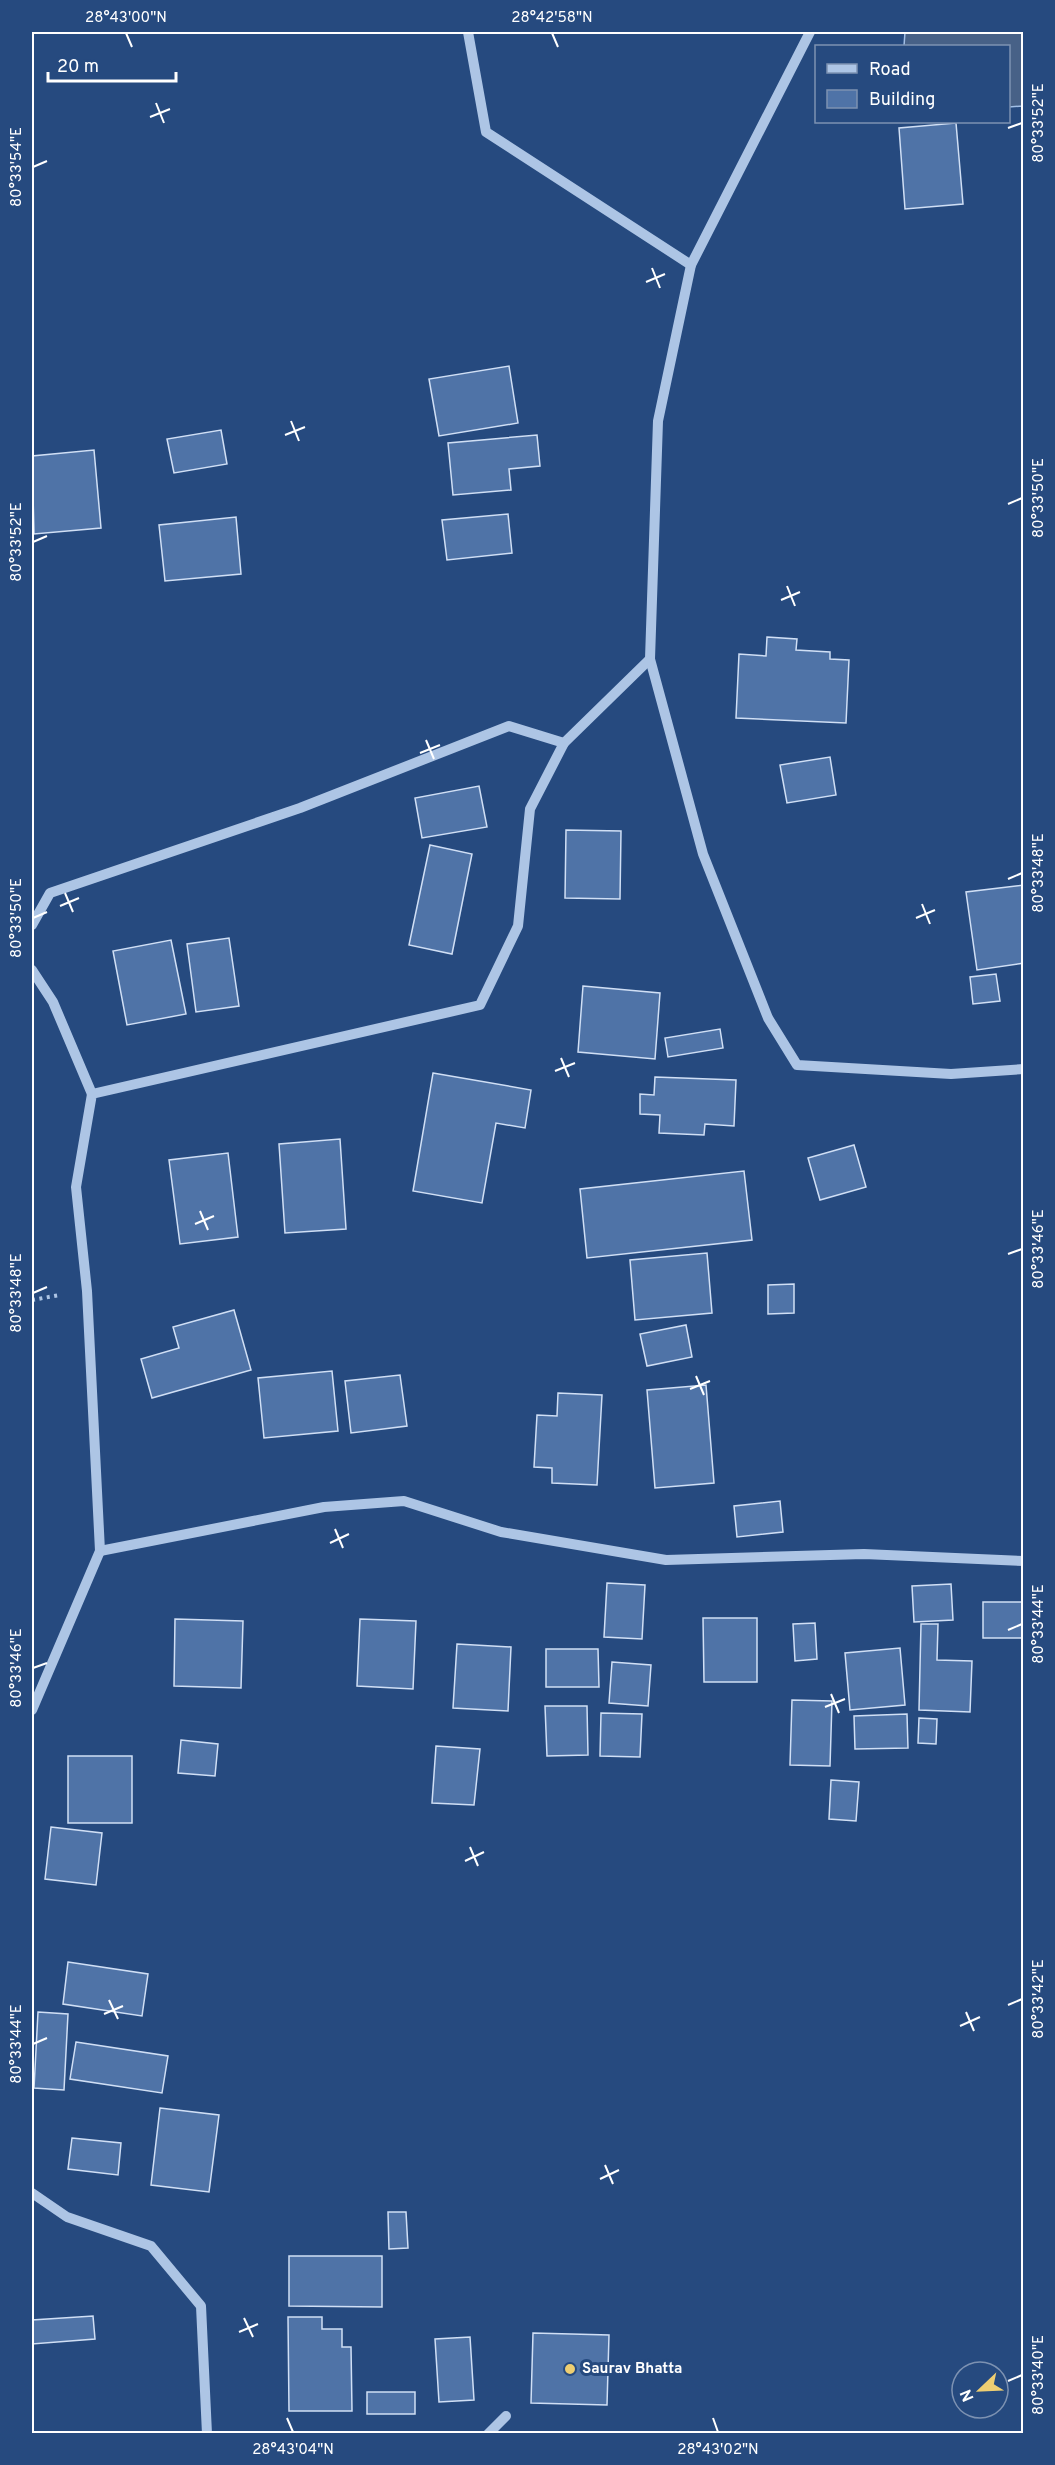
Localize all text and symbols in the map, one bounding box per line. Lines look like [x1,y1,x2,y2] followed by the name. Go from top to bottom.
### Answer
[85,9,167,28] text: 28°43'00"N
[511,9,593,28] text: 28°42'58"N
[48,45,176,83] scale bar
[815,45,1010,123] legend
[57,56,99,79] text: 20 m
[869,59,911,82] text: Road
[1030,83,1049,163] text: 80°33'52"E
[869,89,935,112] text: Building
[8,127,27,207] text: 80°33'54"E
[1030,458,1049,538] text: 80°33'50"E
[8,502,27,582] text: 80°33'52"E
[1030,833,1049,913] text: 80°33'48"E
[8,878,27,958] text: 80°33'50"E
[1030,1209,1049,1289] text: 80°33'46"E
[8,1253,27,1333] text: 80°33'48"E
[1030,1584,1049,1664] text: 80°33'44"E
[8,1628,27,1708] text: 80°33'46"E
[1030,1959,1049,2039] text: 80°33'42"E
[8,2004,27,2084] text: 80°33'44"E
[1030,2335,1049,2415] text: 80°33'40"E
[582,2360,682,2379] place label: Saurav Bhatta
[950,2360,1010,2420] north arrow
[563,2362,577,2376] marker: Saurav Bhatta
[957,2386,979,2404] text: N
[252,2441,334,2460] text: 28°43'04"N
[677,2441,759,2460] text: 28°43'02"N

